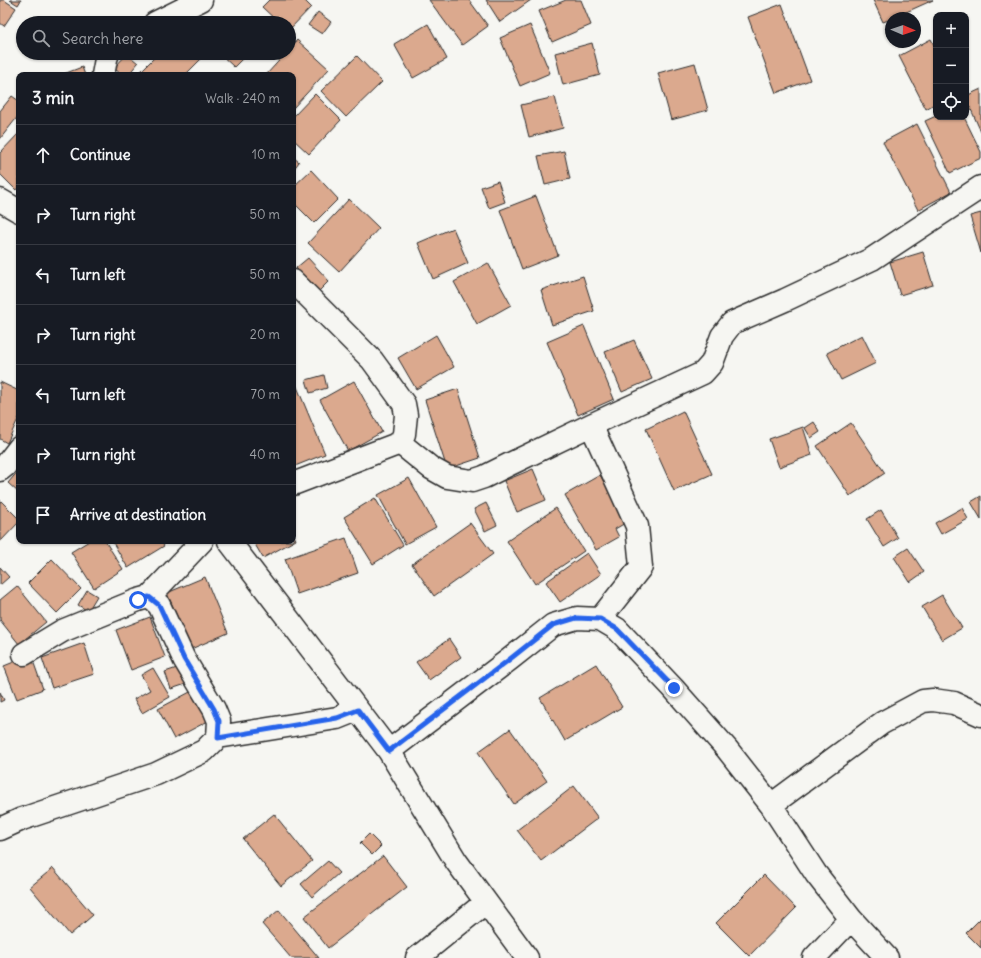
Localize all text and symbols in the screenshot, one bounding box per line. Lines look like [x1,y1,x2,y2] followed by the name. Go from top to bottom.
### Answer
[885,12,921,48] north arrow
[933,12,969,120] map controls
[933,12,969,48] button: +
[16,16,296,60] search box
[30,27,52,49] icon: search
[62,29,143,48] text: Search here
[933,48,969,84] button: −
[933,84,969,120] button: locate
[32,87,74,109] text: 3 min
[205,90,280,107] text: Walk · 240 m
[32,144,54,166] icon: ahead
[70,145,131,164] text: Continue
[252,146,280,163] text: 10 m
[32,204,54,226] icon: right
[70,205,135,224] text: Turn right
[249,206,280,223] text: 50 m
[32,264,54,286] icon: left
[70,265,125,284] text: Turn left
[249,266,280,283] text: 50 m
[32,324,54,346] icon: right
[70,325,135,344] text: Turn right
[250,326,280,343] text: 20 m
[32,384,54,406] icon: left
[70,385,125,404] text: Turn left
[251,386,280,403] text: 70 m
[32,444,54,466] icon: right
[70,445,135,464] text: Turn right
[249,446,280,463] text: 40 m
[32,504,54,526] icon: arrive
[70,505,206,524] text: Arrive at destination
[129,591,147,609] route start
[665,679,683,697] route end

